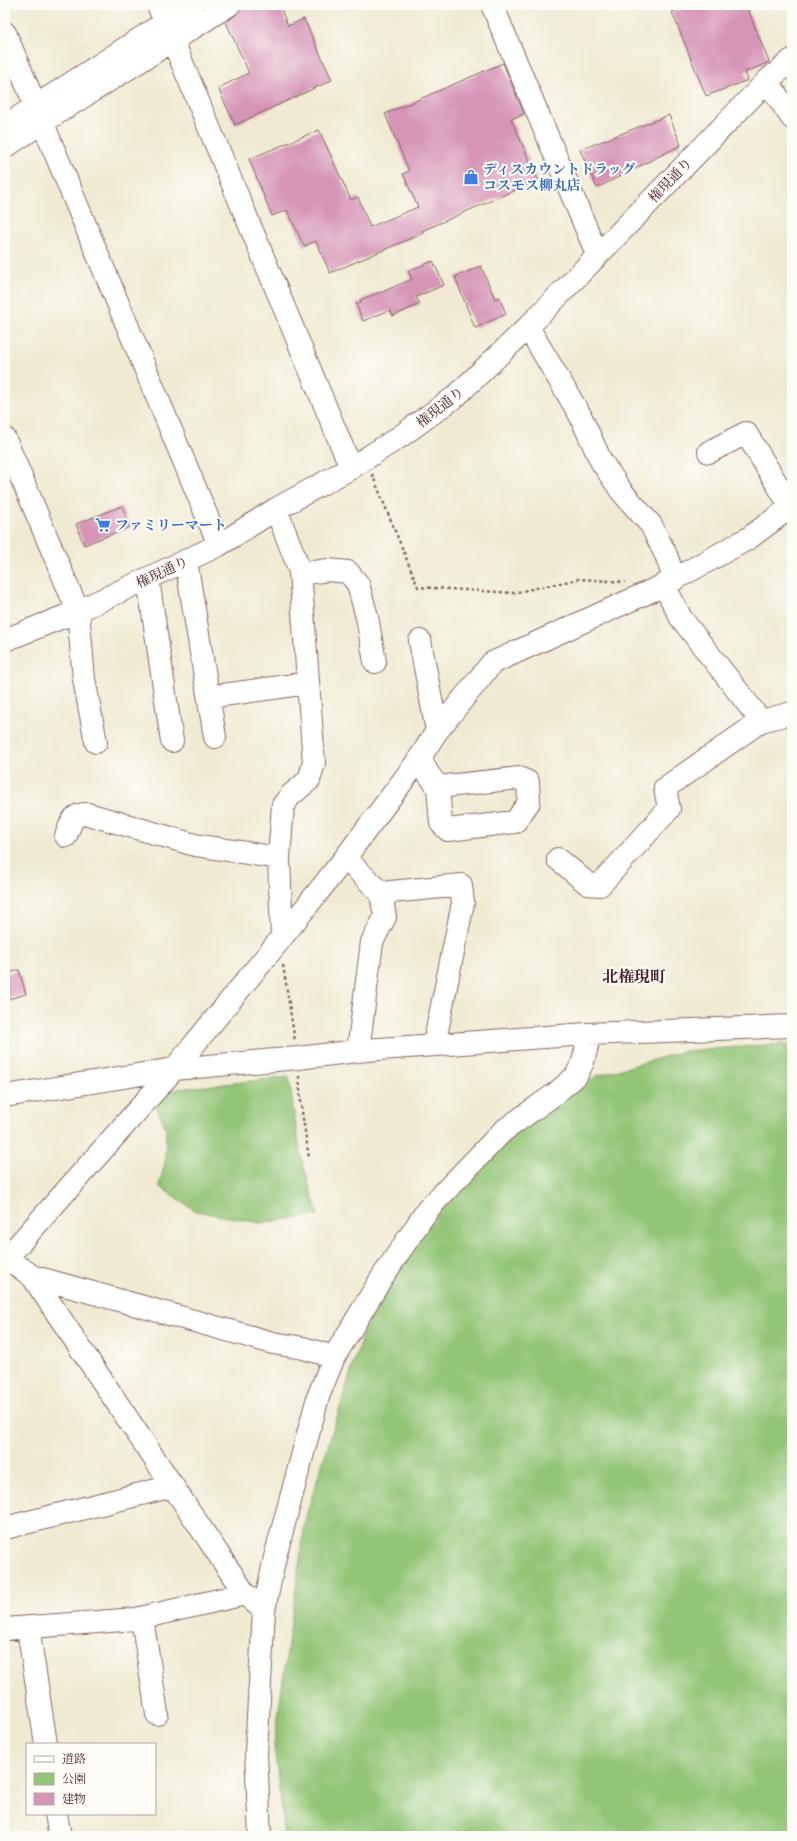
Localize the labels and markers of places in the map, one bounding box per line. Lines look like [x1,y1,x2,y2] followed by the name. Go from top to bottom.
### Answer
[483,161,636,195] place label: ディスカウントドラッグ コスモス柳丸店
[462,168,480,186] shop icon: ディスカウントドラッグ コスモス柳丸店
[94,516,112,534] supermarket icon: ファミリーマート
[115,517,227,535] place label: ファミリーマート

